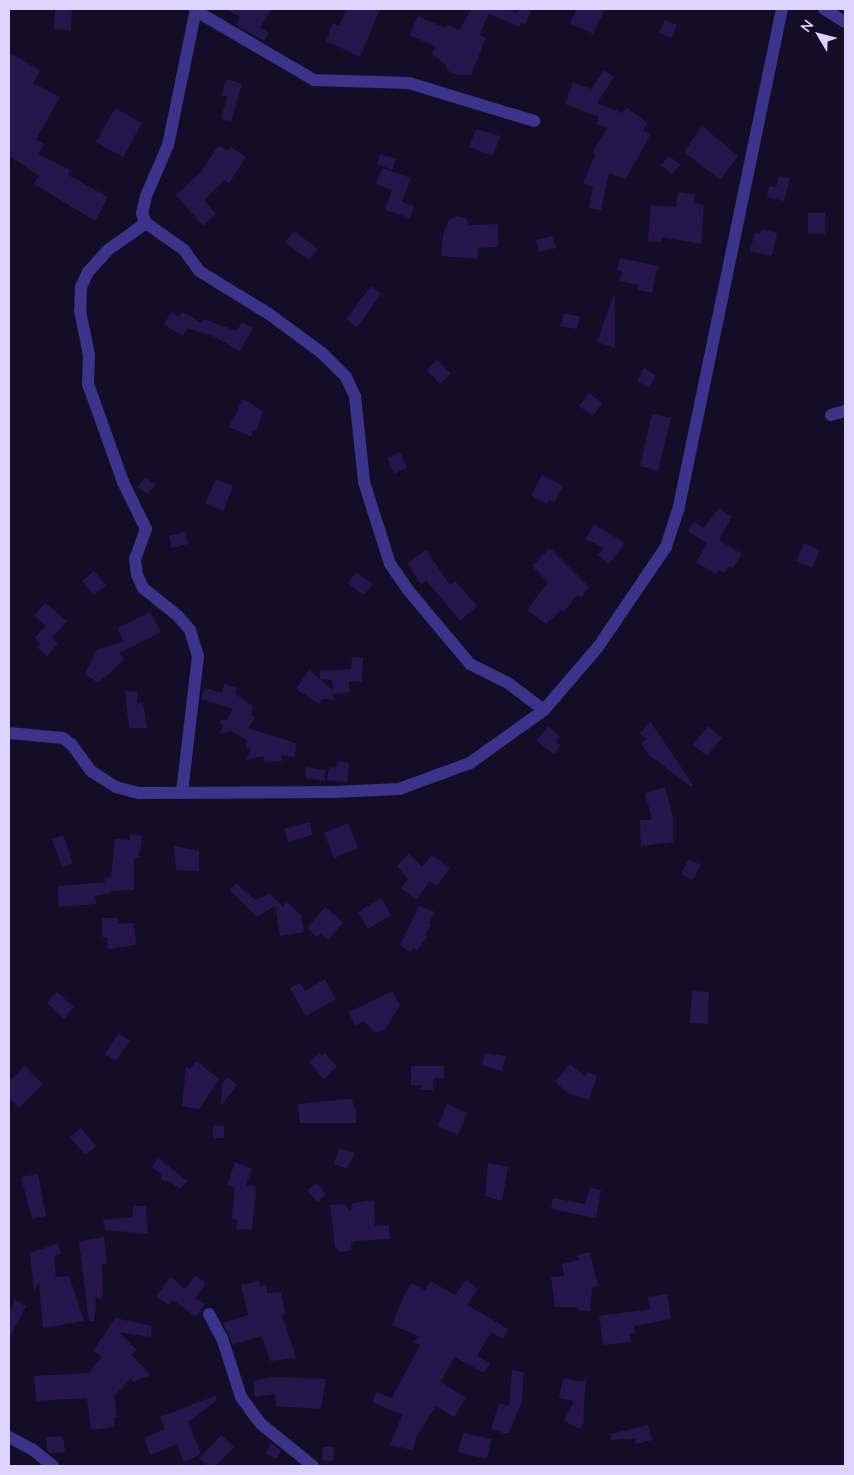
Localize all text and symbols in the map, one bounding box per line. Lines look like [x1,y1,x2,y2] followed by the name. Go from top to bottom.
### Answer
[794,10,844,60] north arrow
[797,16,817,35] text: N

